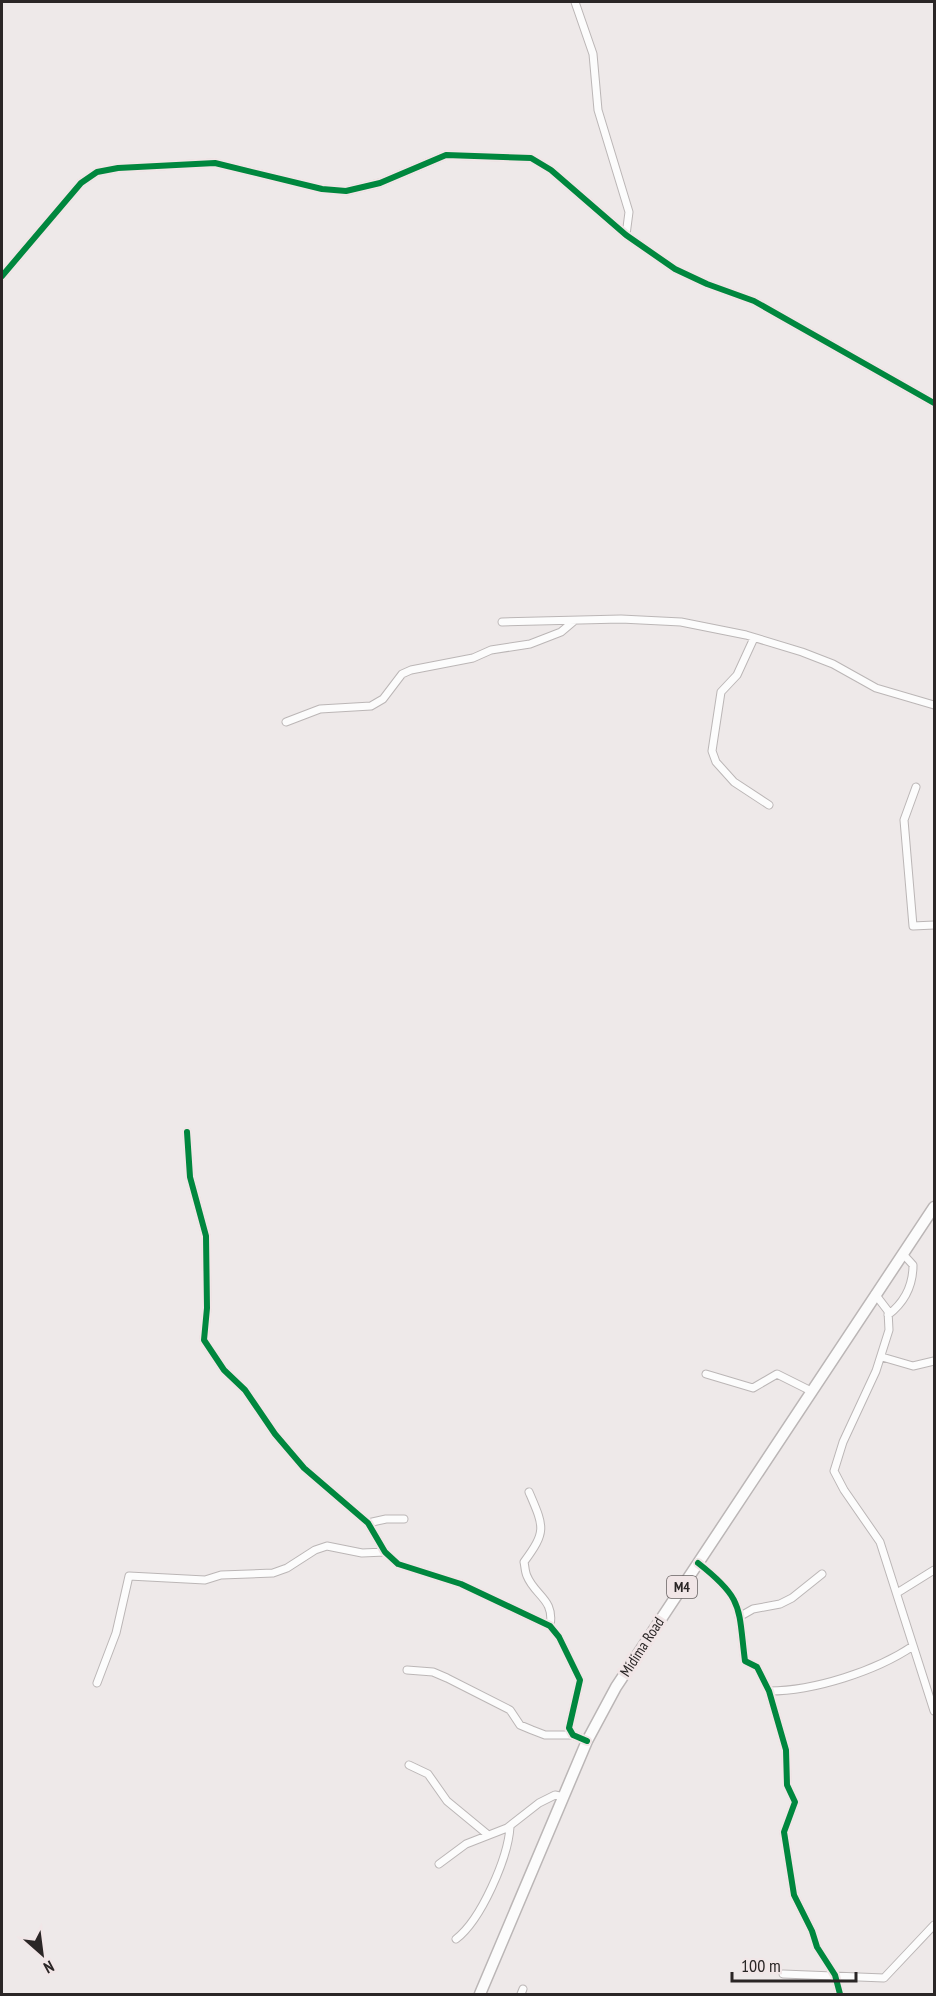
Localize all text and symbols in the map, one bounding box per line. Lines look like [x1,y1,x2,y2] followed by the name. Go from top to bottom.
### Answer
[667,1576,697,1598] road number: M4
[615,1613,668,1680] street label: Midima Road
[12,1924,72,1984] north arrow
[732,1945,856,1983] scale bar
[741,1954,781,1977] text: 100 m
[41,1956,58,1978] text: N

